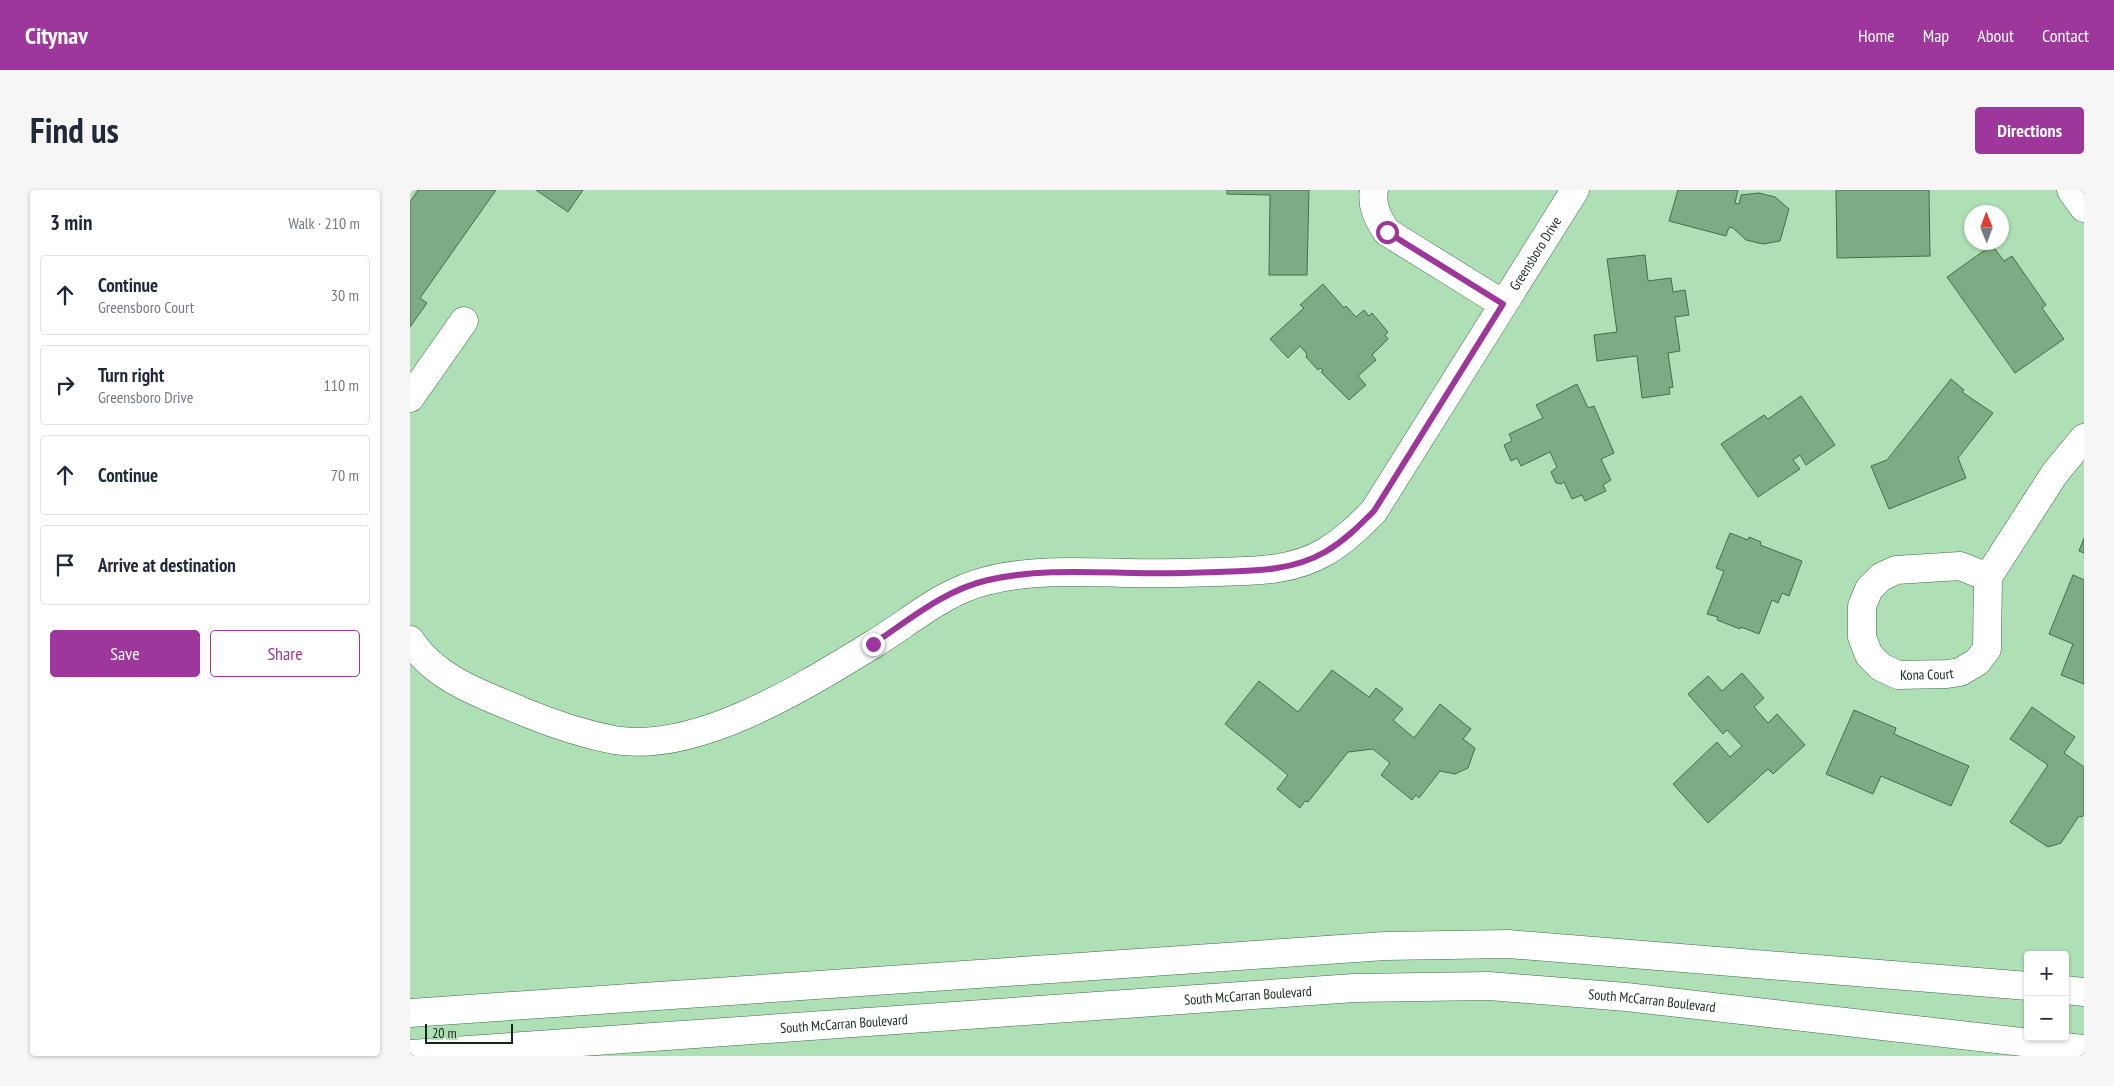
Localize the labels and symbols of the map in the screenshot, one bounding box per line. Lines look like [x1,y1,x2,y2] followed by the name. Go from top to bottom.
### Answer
[1964,205,2009,250] north arrow
[1505,213,1565,294] street label: Greensboro Drive
[1376,221,1399,244] route start
[862,633,885,656] route end
[1900,664,1955,684] street label: Kona Court
[1184,982,1312,1009] street label: South McCarran Boulevard
[1588,985,1717,1016] street label: South McCarran Boulevard
[780,1010,908,1037] street label: South McCarran Boulevard
[425,1021,512,1044] scale bar

